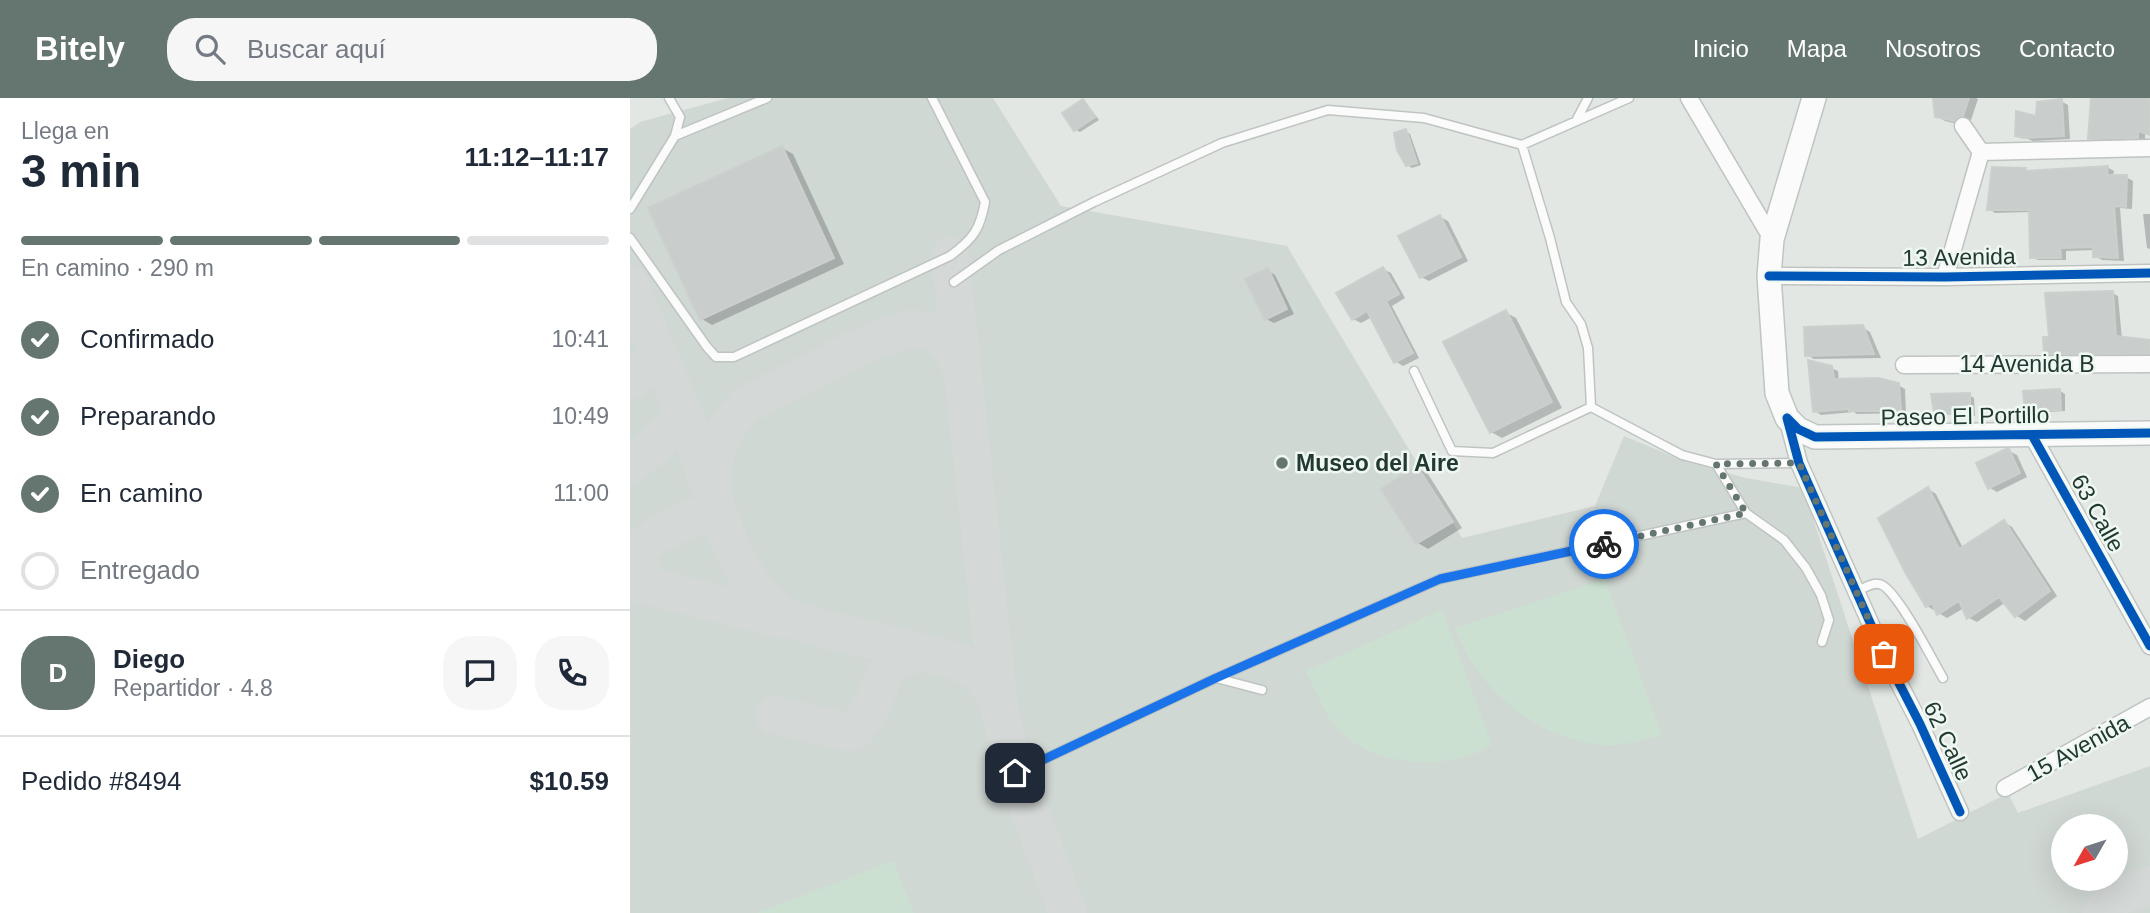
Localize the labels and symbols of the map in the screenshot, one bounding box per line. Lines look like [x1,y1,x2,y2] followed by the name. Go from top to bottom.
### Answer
[1902,243,2016,271] street label: 13 Avenida
[1959,351,2095,377] street label: 14 Avenida B
[1880,402,2050,430] street label: Paseo El Portillo
[1296,450,1459,476] place label: Museo del Aire
[1274,455,1290,471] marker: Museo del Aire
[2066,470,2130,556] street label: 63 Calle
[1569,509,1639,579] courier
[1854,624,1914,684] pin
[1918,697,1978,785] street label: 62 Calle
[2022,709,2134,787] street label: 15 Avenida
[985,743,1045,803] pin
[2051,814,2128,891] north arrow

